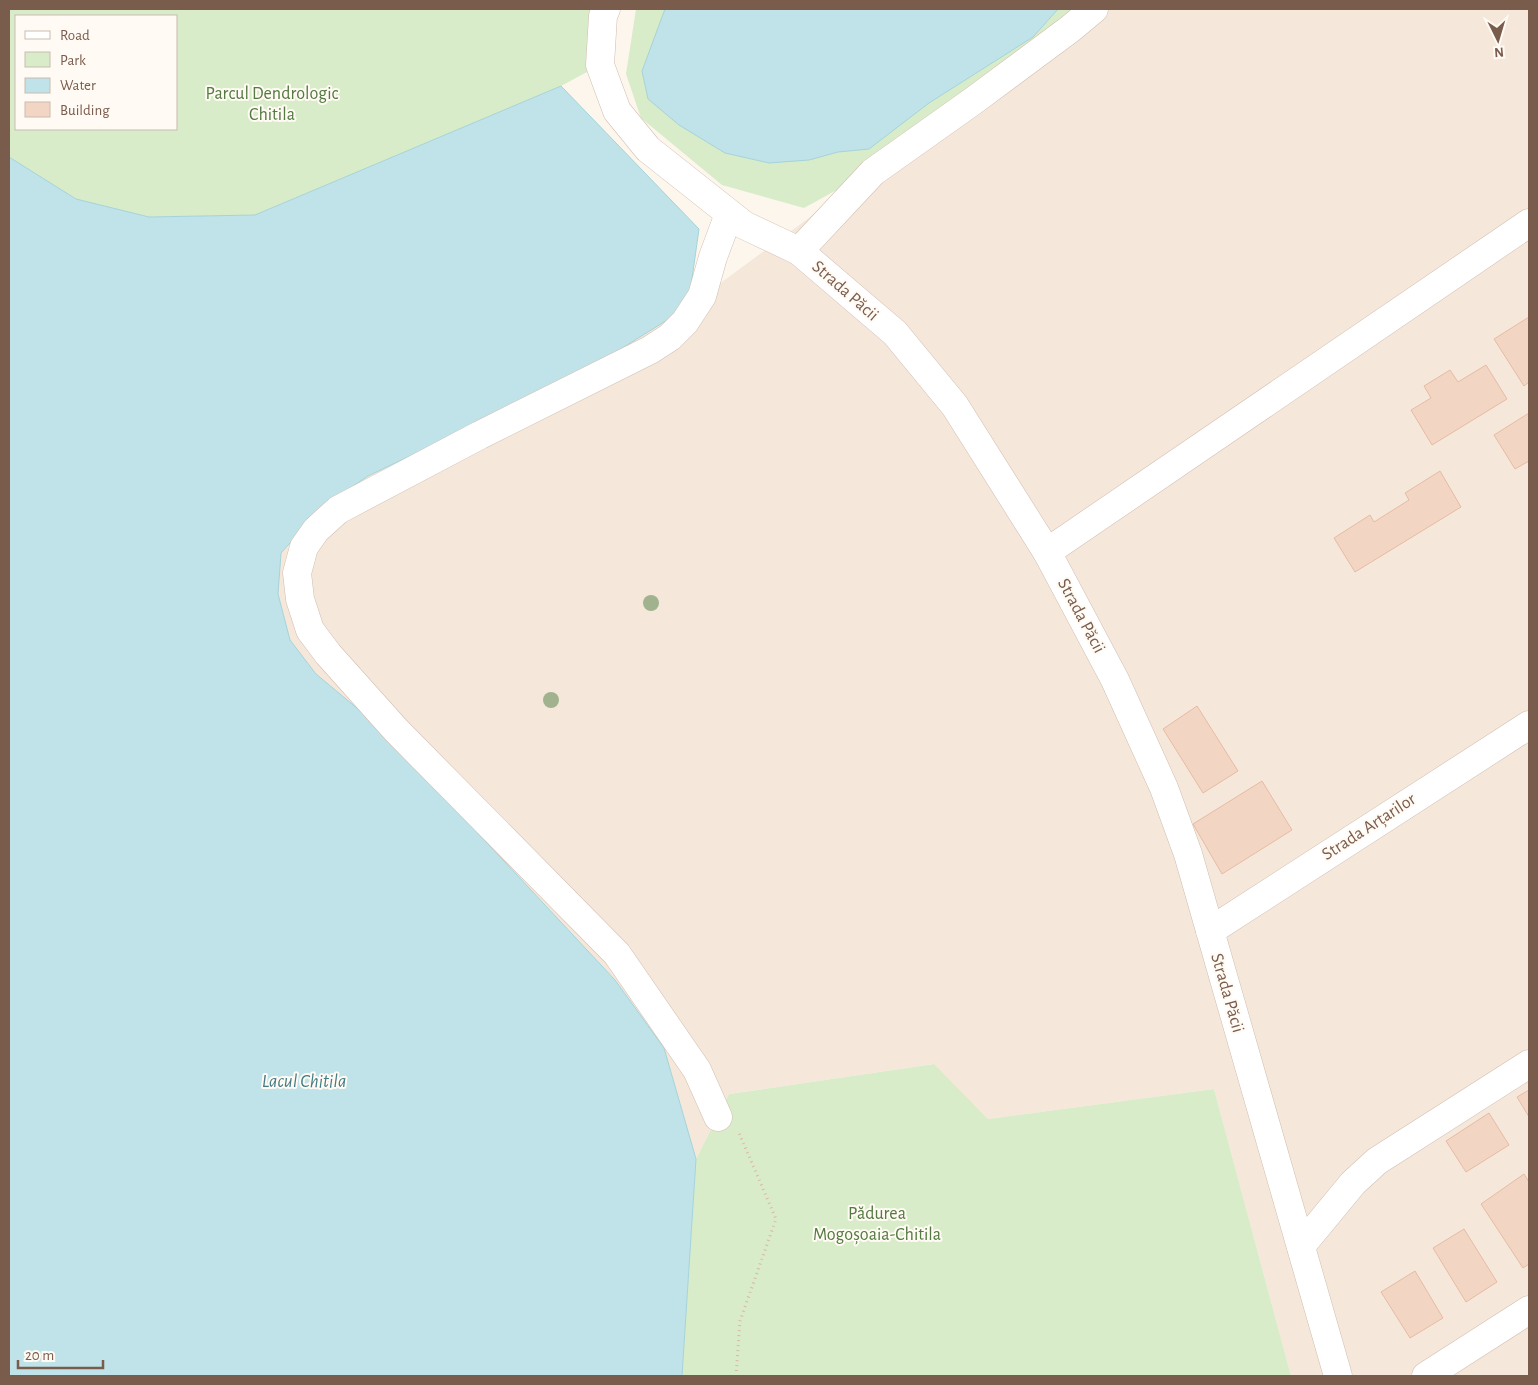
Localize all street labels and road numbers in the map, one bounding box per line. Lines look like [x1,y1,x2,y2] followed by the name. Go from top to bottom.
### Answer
[808,257,882,325] street label: Strada Păcii
[1054,576,1108,656] street label: Strada Păcii
[1319,790,1420,865] street label: Strada Arțarilor
[1207,951,1247,1035] street label: Strada Păcii

